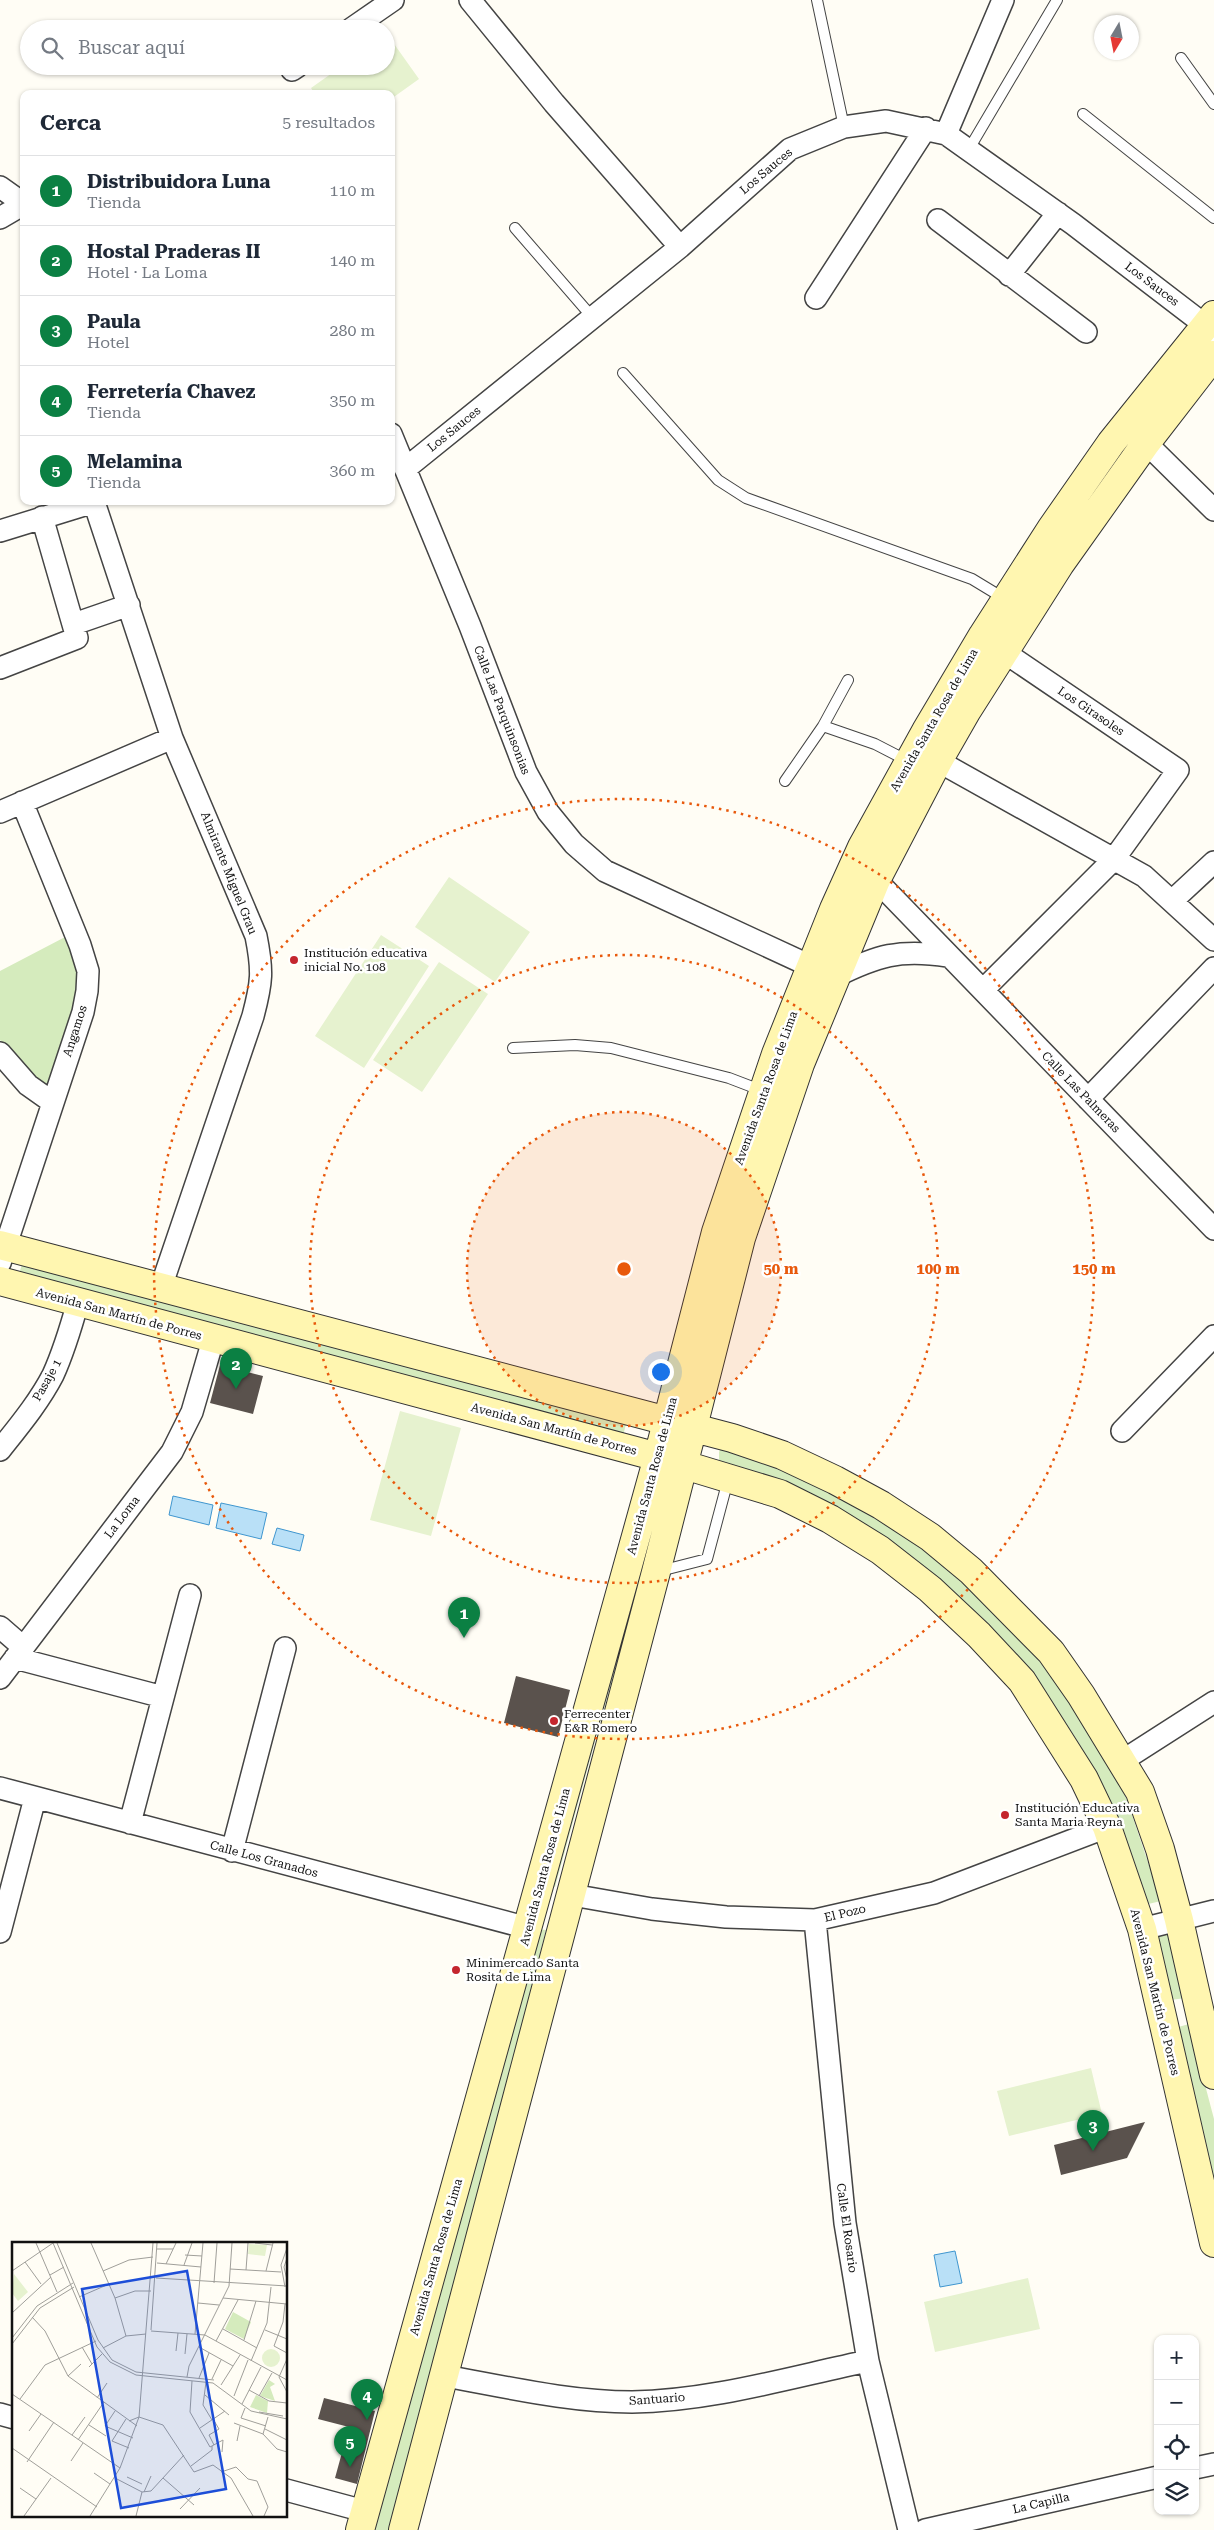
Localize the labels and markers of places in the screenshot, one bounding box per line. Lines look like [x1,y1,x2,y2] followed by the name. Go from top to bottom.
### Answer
[304,946,428,974] place label: Institución educativa inicial No. 108
[288,954,300,966] marker: Institución educativa inicial No. 108
[615,1260,633,1278] centre of rings
[220,1348,252,1389] pin: 2
[448,1597,480,1638] pin: 1
[564,1707,637,1735] place label: Ferrecenter E&R Romero
[548,1715,560,1727] marker: Ferrecenter E&R Romero
[1015,1801,1140,1829] place label: Institución Educativa Santa Maria Reyna
[999,1809,1011,1821] marker: Institución Educativa Santa Maria Reyna
[466,1956,580,1984] place label: Minimercado Santa Rosita de Lima
[450,1964,462,1976] marker: Minimercado Santa Rosita de Lima
[1077,2110,1109,2151] pin: 3
[351,2379,383,2420] pin: 4
[334,2426,366,2467] pin: 5

